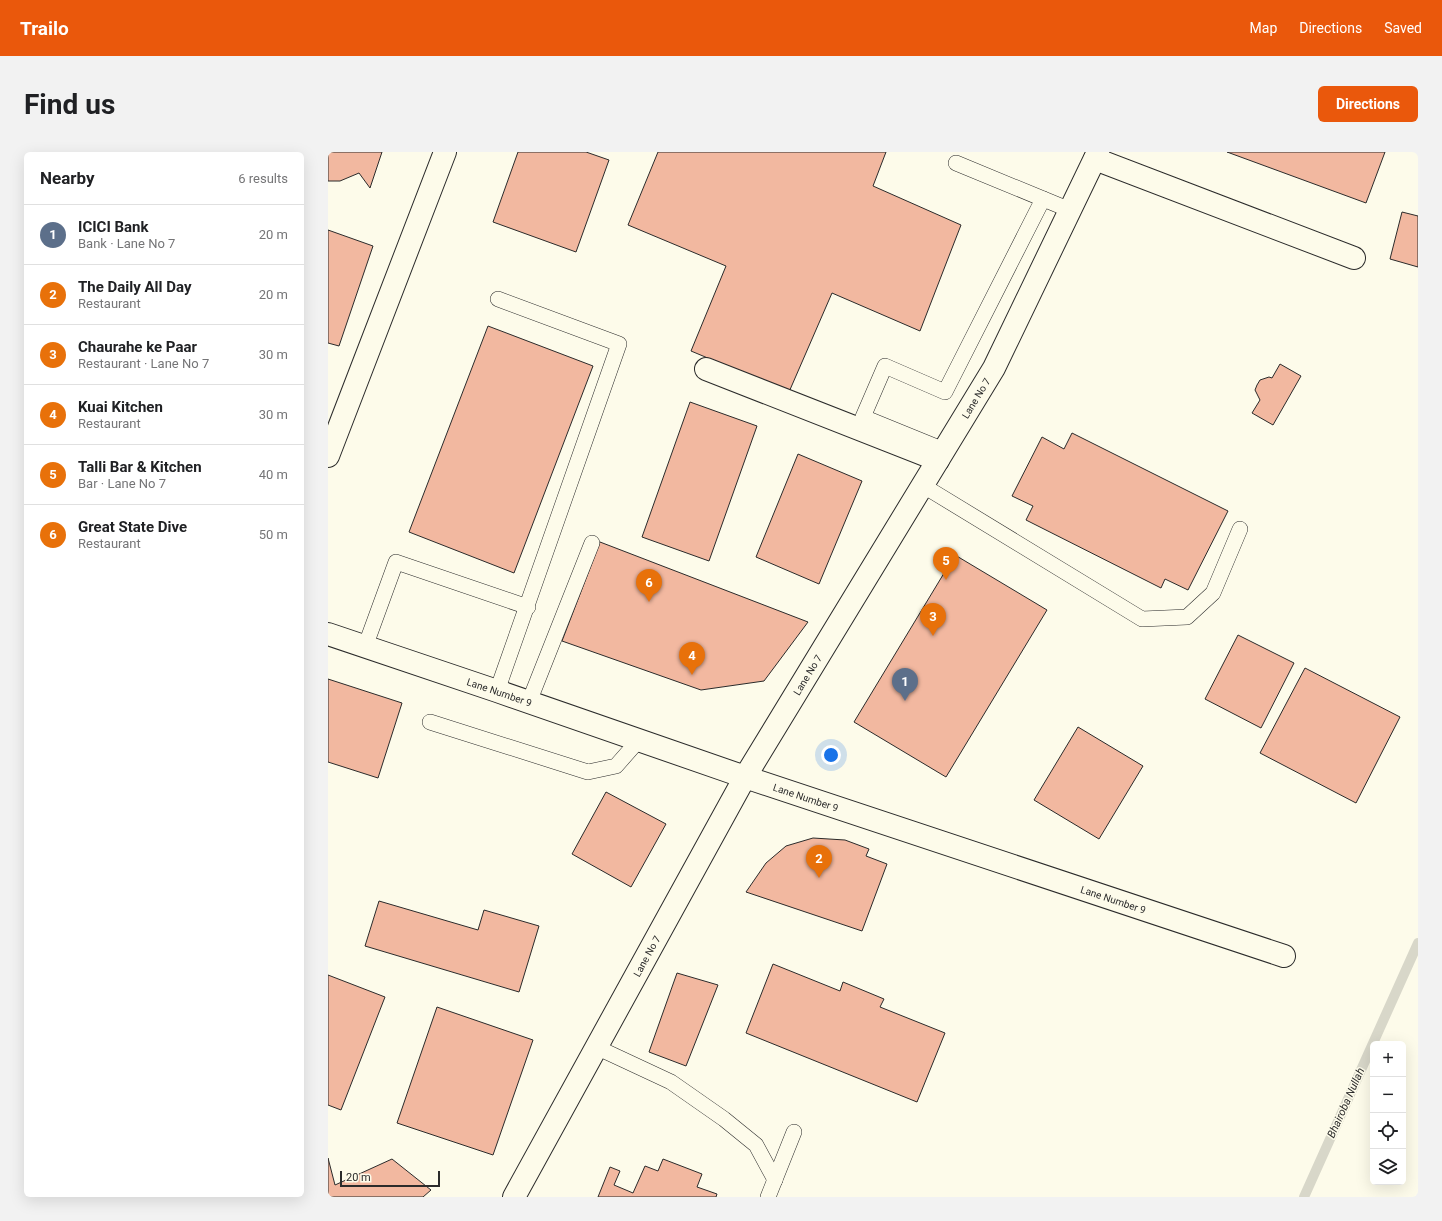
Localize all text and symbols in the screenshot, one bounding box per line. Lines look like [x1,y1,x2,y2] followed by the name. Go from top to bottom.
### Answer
[20,17,69,40] text: Trailo
[1250,20,1277,36] text: Map
[1299,20,1362,36] text: Directions
[1384,20,1422,36] text: Saved
[1318,86,1418,122] button: Directions
[24,88,115,121] text: Find us
[40,168,95,188] text: Nearby
[238,171,288,186] text: 6 results
[78,218,149,236] text: ICICI Bank
[49,227,57,242] text: 1
[259,227,288,242] text: 20 m
[78,236,175,251] text: Bank · Lane No 7
[78,278,191,296] text: The Daily All Day
[49,287,57,302] text: 2
[259,287,288,302] text: 20 m
[78,296,141,311] text: Restaurant
[78,338,197,356] text: Chaurahe ke Paar
[49,347,57,362] text: 3
[259,347,288,362] text: 30 m
[78,356,209,371] text: Restaurant · Lane No 7
[959,376,992,420] street label: Lane No 7
[78,398,163,416] text: Kuai Kitchen
[49,407,57,422] text: 4
[259,407,288,422] text: 30 m
[78,416,141,431] text: Restaurant
[78,458,202,476] text: Talli Bar & Kitchen
[49,467,57,482] text: 5
[259,467,288,482] text: 40 m
[78,476,166,491] text: Bar · Lane No 7
[78,518,187,536] text: Great State Dive
[49,527,57,542] text: 6
[259,527,288,542] text: 50 m
[78,536,141,551] text: Restaurant
[933,547,959,580] pin: 5
[636,569,662,602] pin: 6
[920,603,946,636] pin: 3
[679,642,705,675] pin: 4
[791,652,824,697] street label: Lane No 7
[892,668,918,701] pin: 1
[466,676,533,708] street label: Lane Number 9
[821,745,841,765] your location
[772,781,840,813] street label: Lane Number 9
[806,845,832,878] pin: 2
[1079,883,1147,915] street label: Lane Number 9
[631,933,662,978] street label: Lane No 7
[1370,1041,1406,1185] map controls
[1370,1041,1406,1077] button: +
[1325,1066,1367,1140] water label: Bhairoba Nullah
[1370,1077,1406,1113] button: −
[1370,1113,1406,1149] button: locate
[1370,1149,1406,1185] button: layers
[340,1169,440,1188] scale bar
[346,1171,371,1184] text: 20 m

